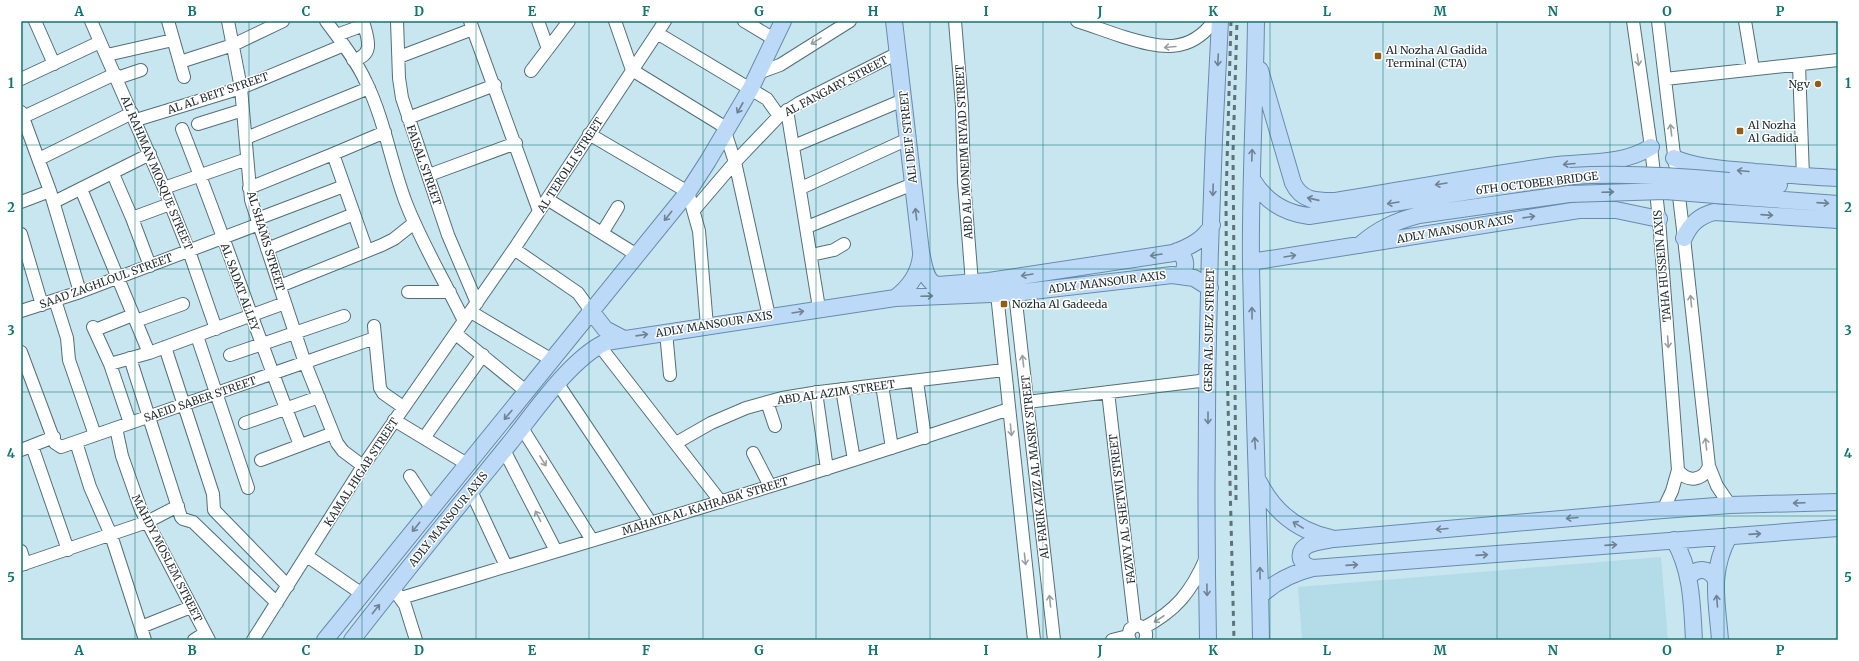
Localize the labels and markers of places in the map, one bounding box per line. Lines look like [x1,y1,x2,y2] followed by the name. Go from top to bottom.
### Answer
[1385,43,1487,70] place label: Al Nozha Al Gadida Terminal (CTA)
[1373,51,1383,61] marker: Al Nozha Al Gadida Terminal (CTA)
[1789,77,1811,91] place label: Ngv
[1813,79,1823,89] marker: Ngv
[1747,118,1799,145] place label: Al Nozha Al Gadida
[1735,126,1745,136] marker: Al Nozha Al Gadida
[1012,297,1108,311] place label: Nozha Al Gadeeda
[999,299,1009,309] marker: Nozha Al Gadeeda

